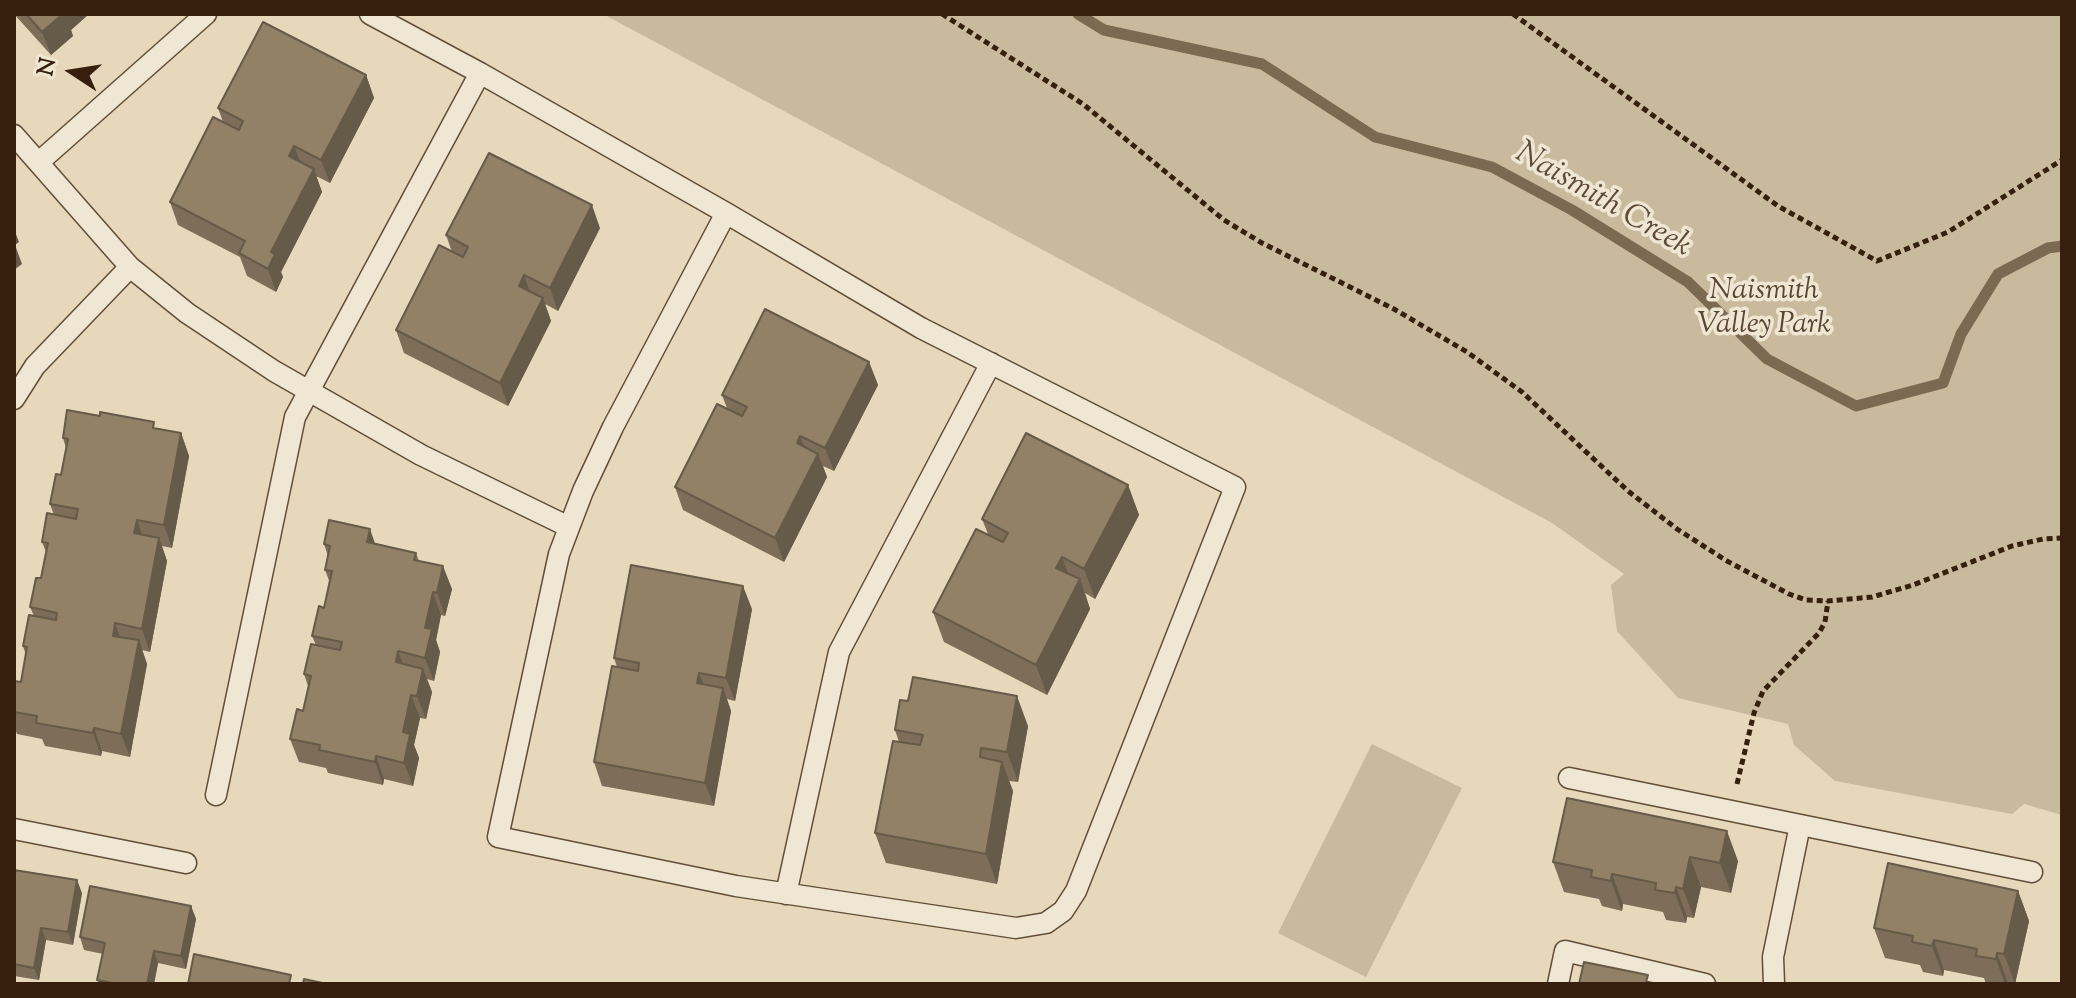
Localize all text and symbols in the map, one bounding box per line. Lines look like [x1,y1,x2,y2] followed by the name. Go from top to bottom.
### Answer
[32,32,112,112] north arrow
[31,55,66,79] text: N
[1507,136,1697,268] water label: Naismith Creek
[1697,275,1831,346] park label: Naismith Valley Park

